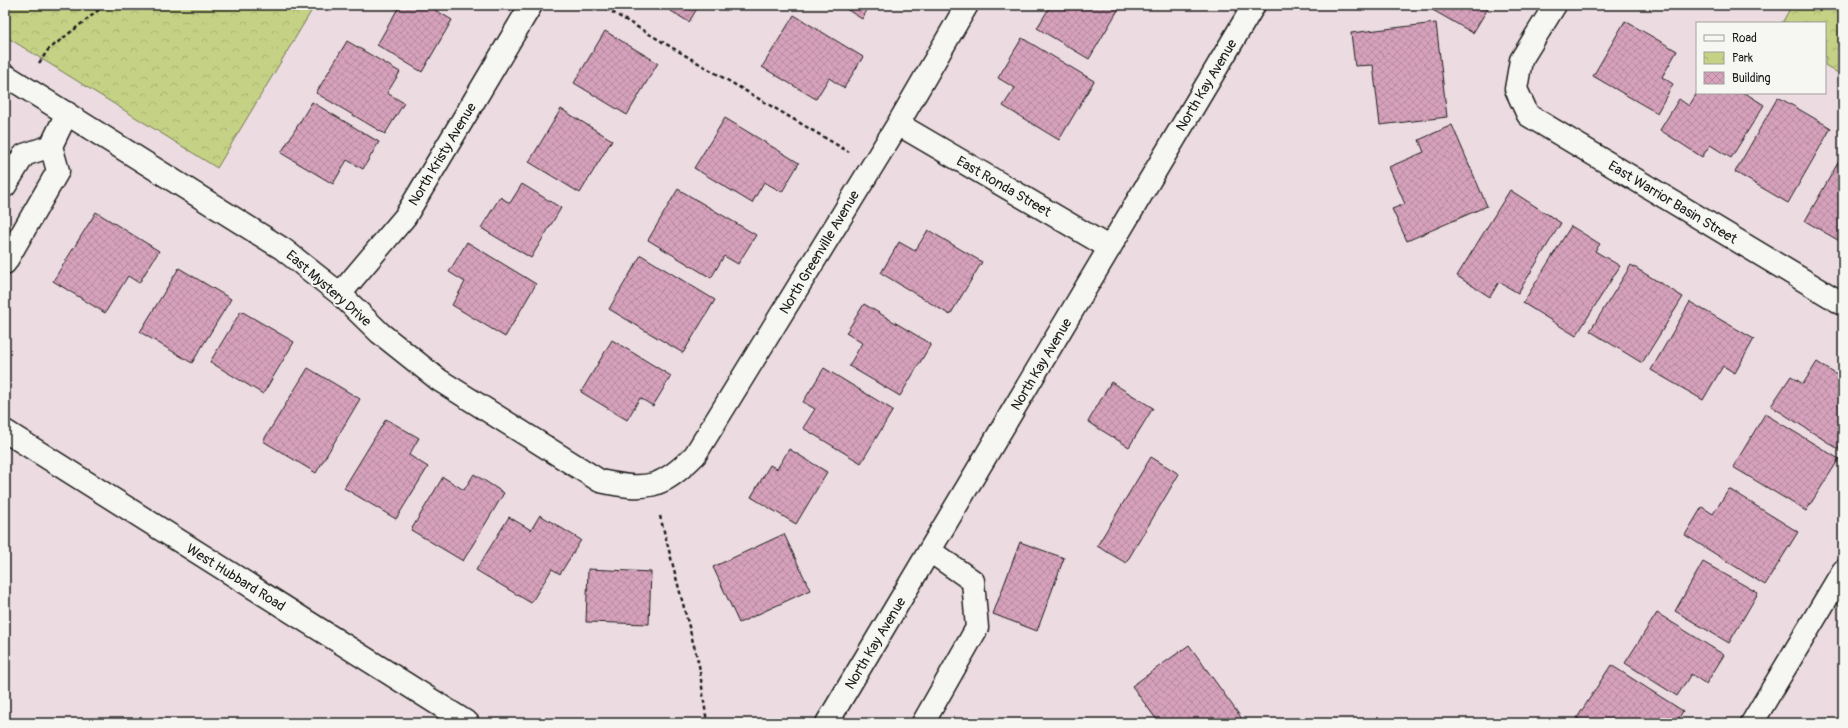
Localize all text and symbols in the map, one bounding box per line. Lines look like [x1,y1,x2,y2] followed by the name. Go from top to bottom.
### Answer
[1696,22,1826,94] legend
[1732,31,1757,46] text: Road
[1172,36,1241,134] street label: North Kay Avenue
[1732,51,1753,66] text: Park
[1732,71,1771,86] text: Building
[405,100,480,209] street label: North Kristy Avenue
[953,152,1054,221] street label: East Ronda Street
[1605,157,1741,248] street label: East Warrior Basin Street
[776,187,863,317] street label: North Greenville Avenue
[283,247,375,330] street label: East Mystery Drive
[1007,315,1076,413] street label: North Kay Avenue
[183,540,289,615] street label: West Hubbard Road
[841,594,910,692] street label: North Kay Avenue

